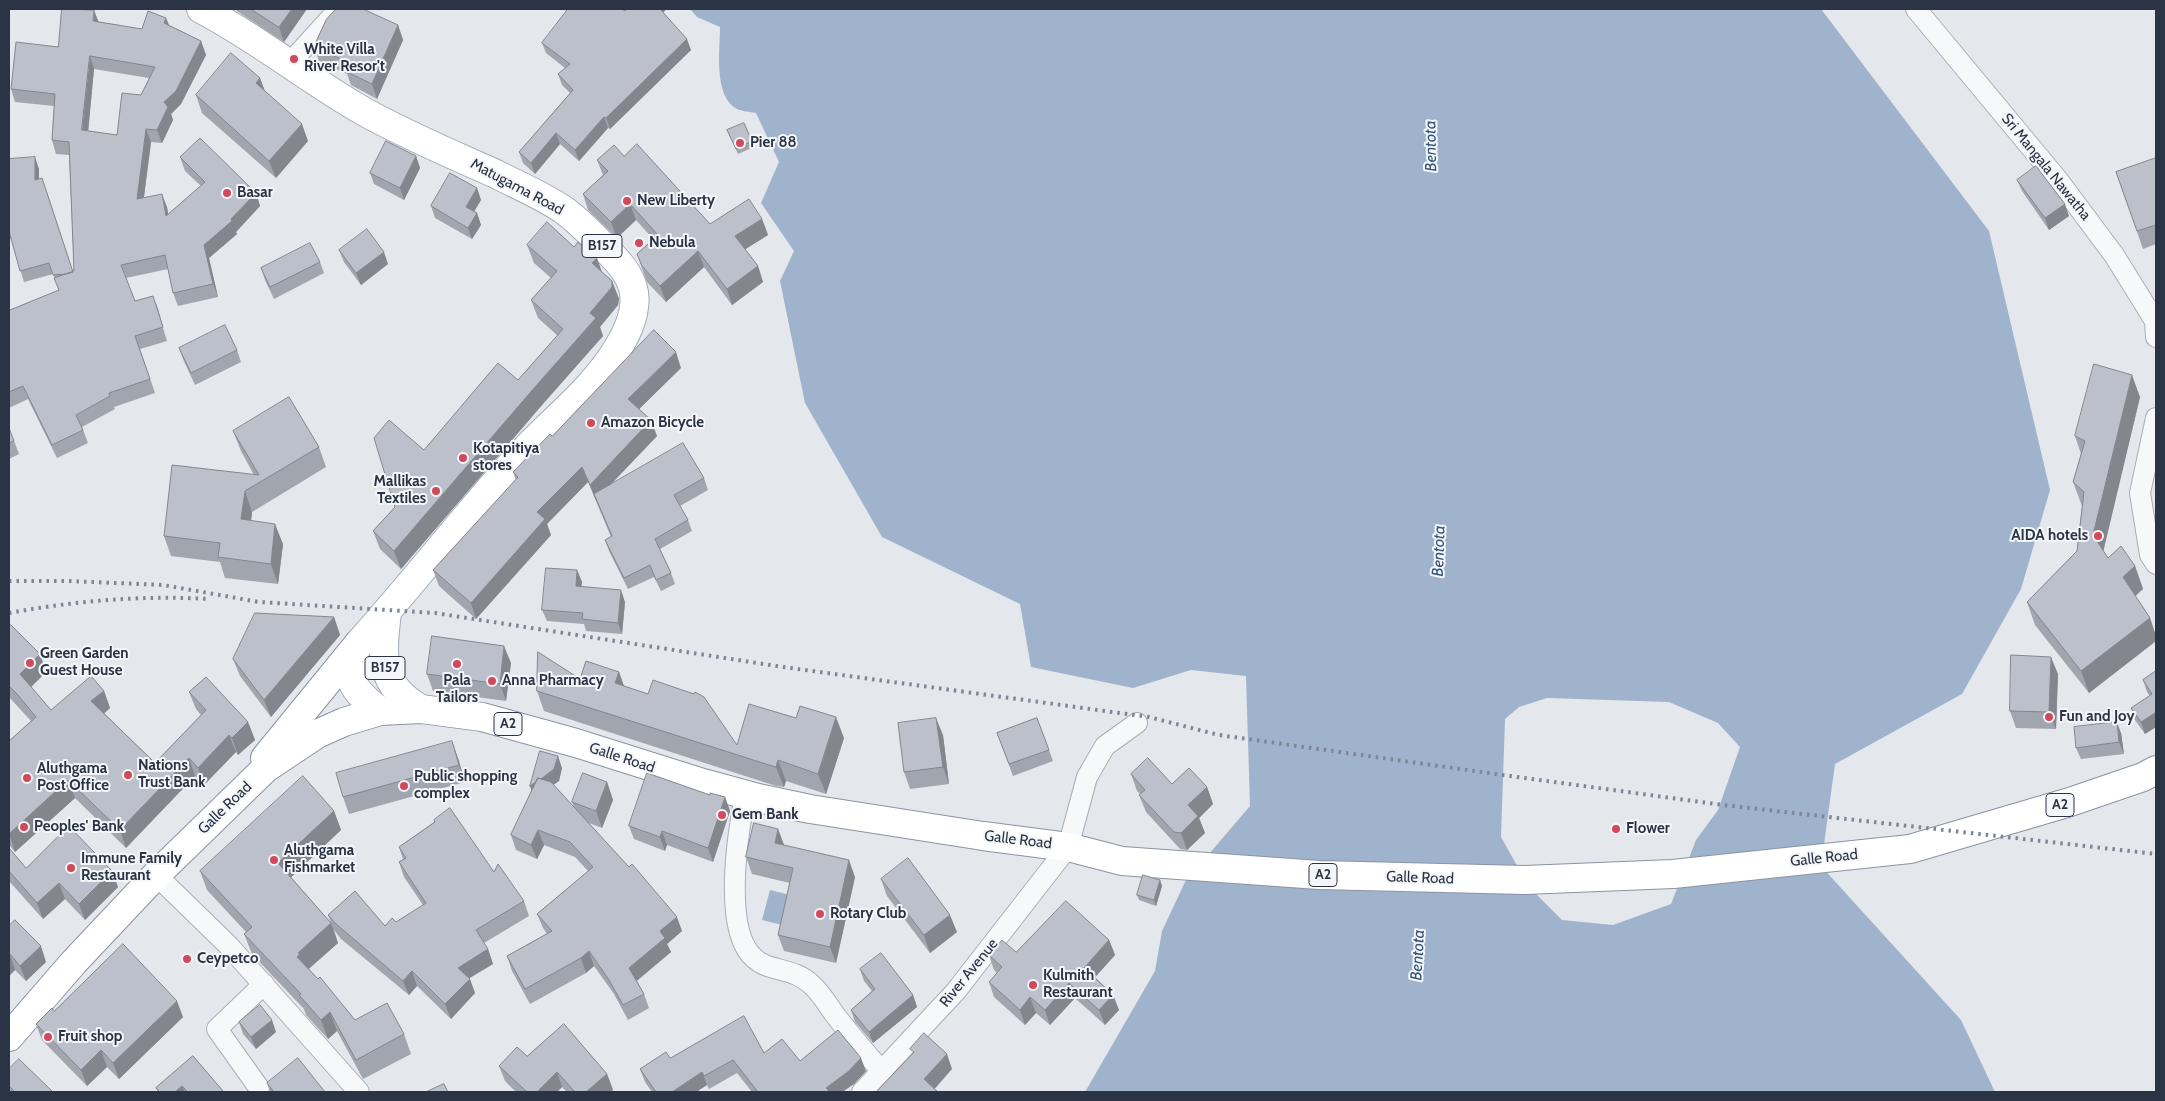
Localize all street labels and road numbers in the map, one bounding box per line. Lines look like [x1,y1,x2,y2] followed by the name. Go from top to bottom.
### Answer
[1997,110,2095,224] street label: Sri Mangala Nawatha
[467,155,567,219] street label: Matugama Road
[582,235,622,258] road number: B157
[365,656,405,680] road number: B157
[494,712,522,736] road number: A2
[587,739,657,777] street label: Galle Road
[194,778,256,838] street label: Galle Road
[2046,794,2074,816] road number: A2
[983,827,1053,853] street label: Galle Road
[1789,846,1859,870] street label: Galle Road
[1309,864,1337,886] road number: A2
[1386,868,1454,888] street label: Galle Road
[936,935,1002,1011] street label: River Avenue

